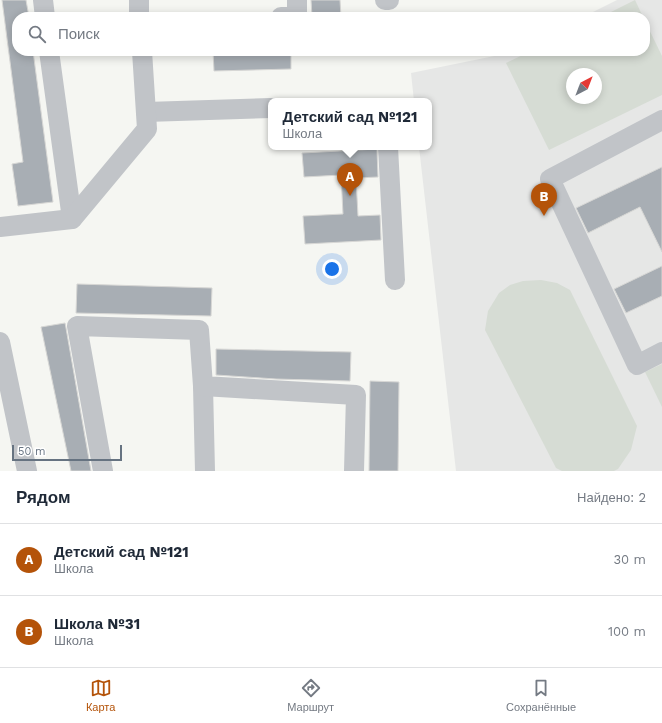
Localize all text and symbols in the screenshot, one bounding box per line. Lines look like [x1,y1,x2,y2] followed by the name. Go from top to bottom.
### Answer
[12,12,650,56] search box
[26,23,48,45] icon: search
[58,25,100,43] text: Поиск
[566,68,602,104] north arrow
[268,98,432,150] popup
[283,108,417,126] text: Детский сад №121
[283,126,322,141] text: Школа
[337,163,363,196] pin: A
[531,183,557,216] pin: B
[322,259,342,279] your location
[12,443,122,462] scale bar
[18,445,45,458] text: 50 m
[16,487,71,507] text: Рядом
[577,490,646,505] text: Найдено: 2
[54,543,189,561] text: Детский сад №121
[25,552,33,567] text: A
[614,552,646,567] text: 30 m
[54,561,94,576] text: Школа
[54,615,140,633] text: Школа №31
[25,624,33,639] text: B
[608,624,646,639] text: 100 m
[54,633,94,648] text: Школа
[86,677,115,714] tab: Карта
[287,677,334,714] tab: Маршрут
[506,677,576,714] tab: Сохранённые

